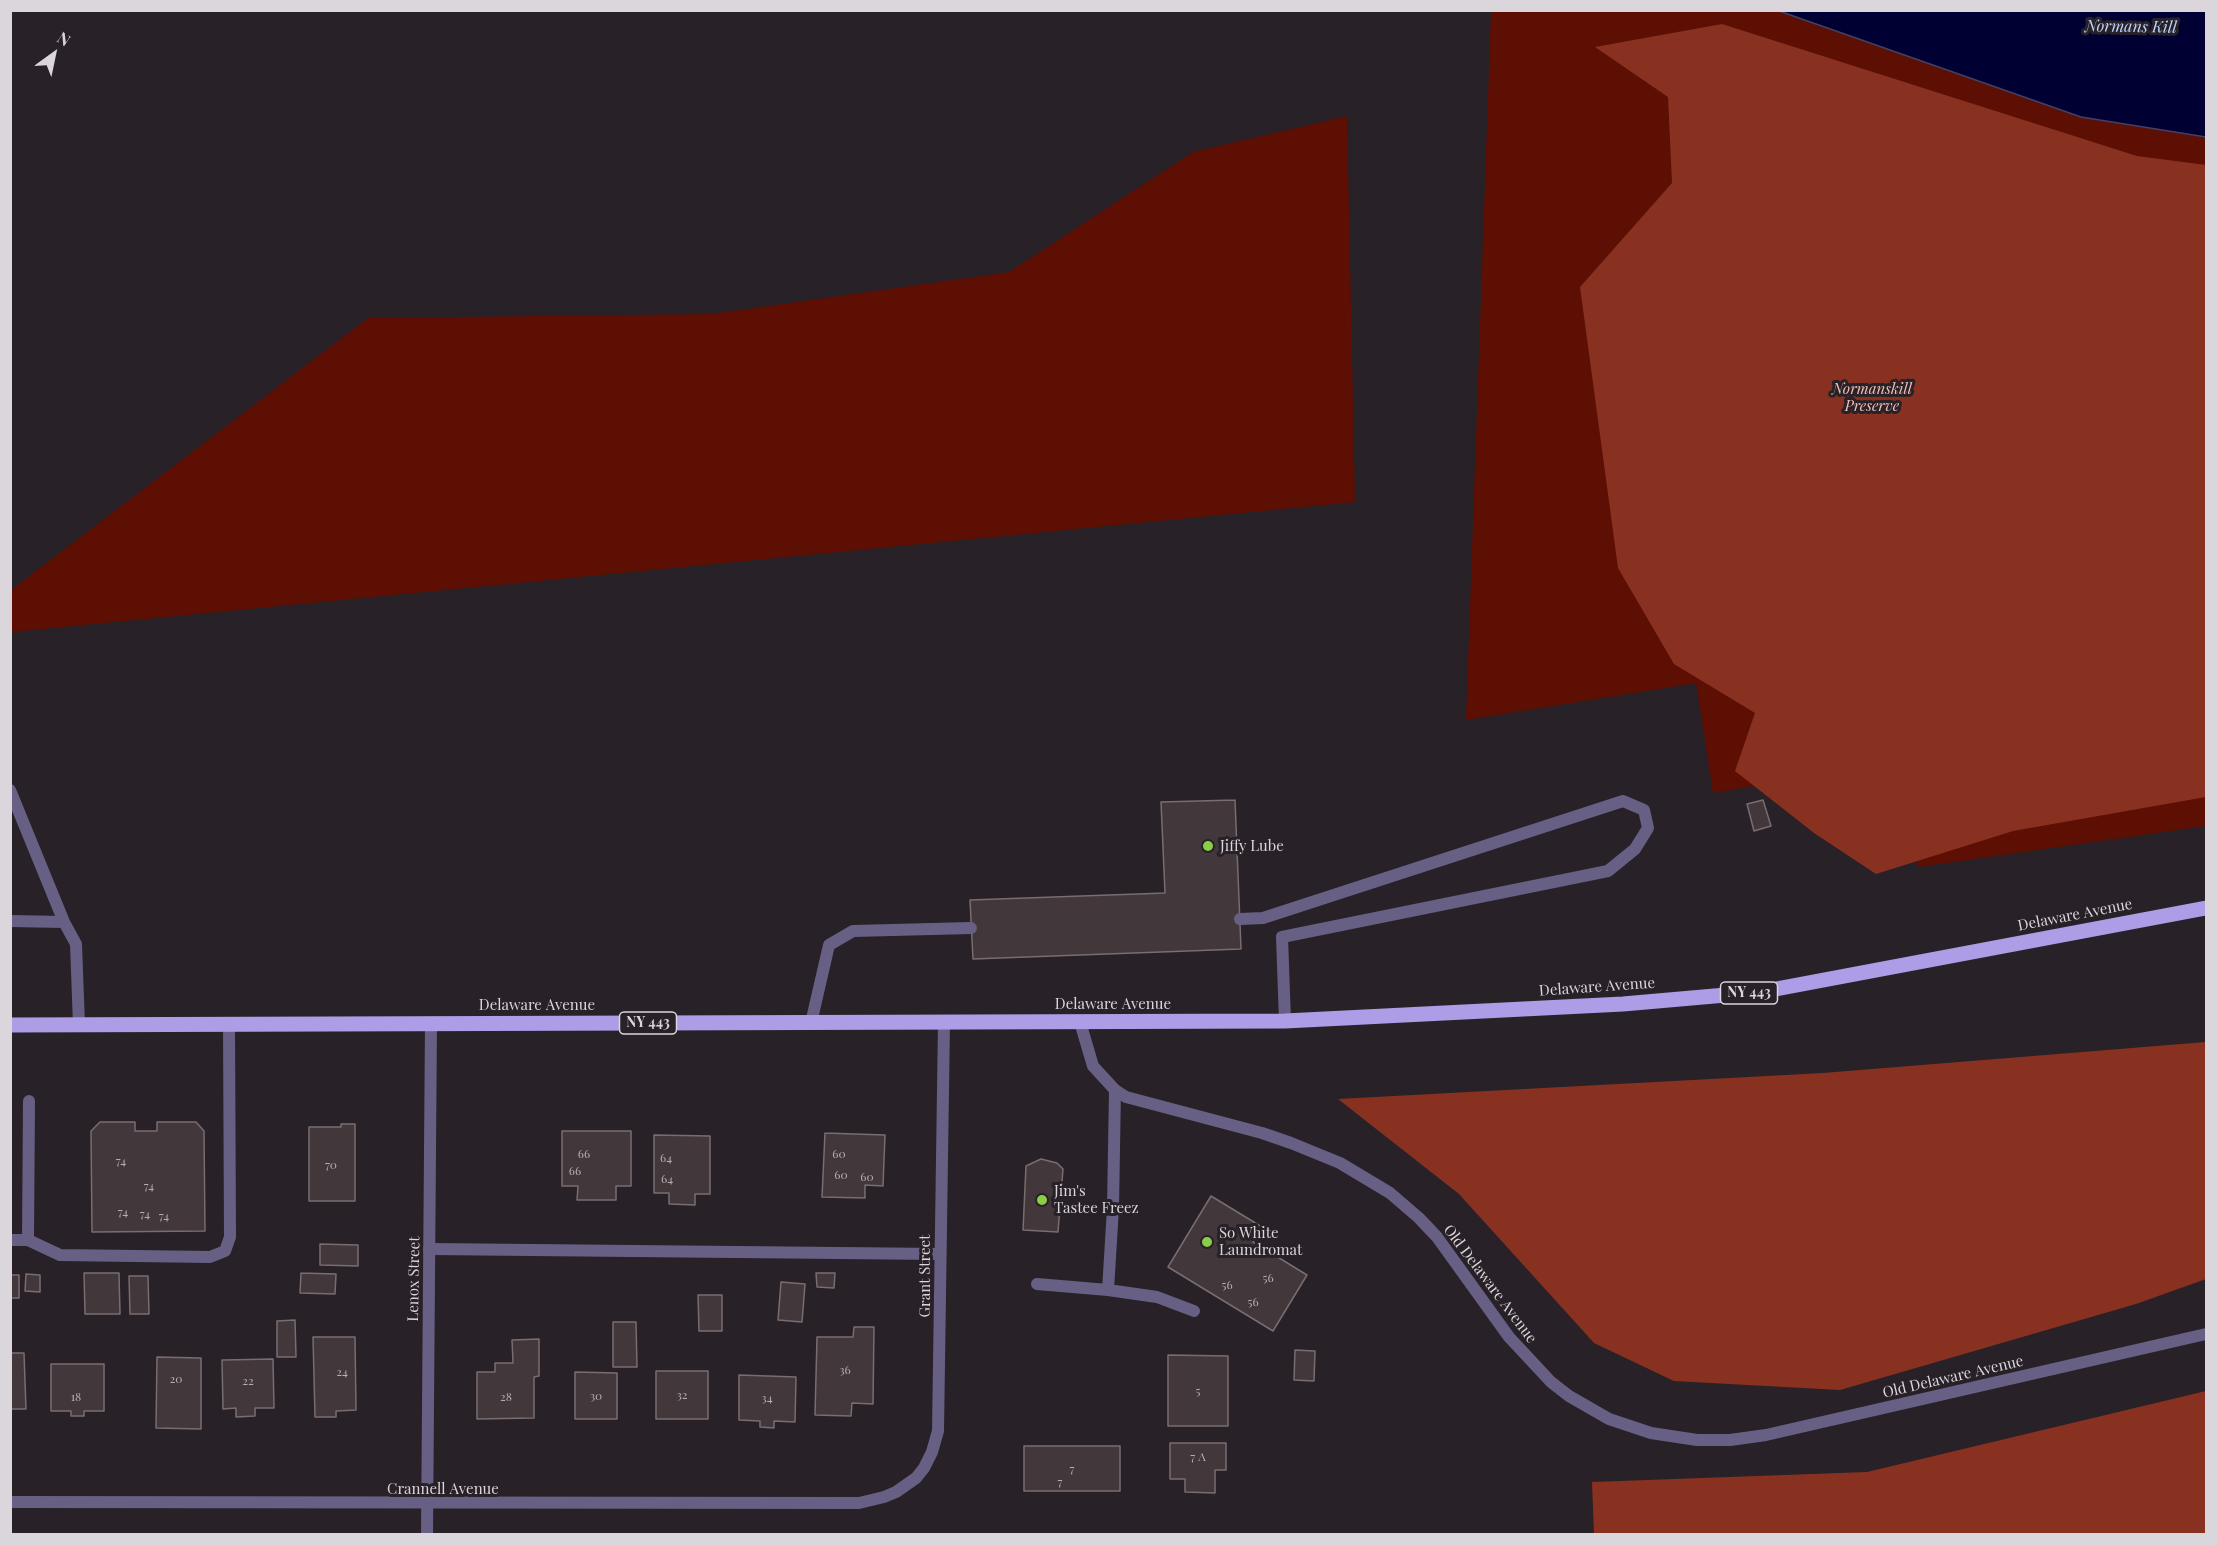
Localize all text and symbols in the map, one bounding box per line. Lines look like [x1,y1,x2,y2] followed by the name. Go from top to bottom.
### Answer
[2085,17,2177,37] water label: Normans Kill
[24,24,84,84] north arrow
[54,27,75,50] text: N
[1832,380,1912,415] park label: Normanskill Preserve
[1220,837,1284,855] place label: Jiffy Lube
[1201,839,1215,853] marker: Jiffy Lube
[2016,895,2134,935] street label: Delaware Avenue
[1538,974,1656,1000] street label: Delaware Avenue
[1720,982,1778,1004] road number: NY 443
[1055,995,1171,1013] street label: Delaware Avenue
[479,996,595,1014] street label: Delaware Avenue
[620,1012,676,1034] road number: NY 443
[578,1147,590,1161] house number: 66
[832,1147,846,1161] house number: 60
[660,1151,672,1165] house number: 64
[116,1154,126,1168] house number: 74
[325,1158,337,1172] house number: 70
[569,1164,581,1178] house number: 66
[834,1168,848,1182] house number: 60
[860,1170,874,1184] house number: 60
[661,1172,673,1186] house number: 64
[144,1179,154,1193] house number: 74
[1054,1182,1139,1217] place label: Jim's Tastee Freez
[1035,1193,1049,1207] marker: Jim's Tastee Freez
[118,1205,128,1219] house number: 74
[140,1207,150,1221] house number: 74
[159,1209,169,1223] house number: 74
[1440,1221,1540,1347] street label: Old Delaware Avenue
[1219,1224,1302,1259] place label: So White Laundromat
[916,1235,934,1317] street label: Grant Street
[1200,1235,1214,1249] marker: So White Laundromat
[404,1236,424,1322] street label: Lenox Street
[1262,1271,1274,1285] house number: 56
[1221,1278,1233,1292] house number: 56
[1247,1295,1259,1309] house number: 56
[1881,1352,2025,1402] street label: Old Delaware Avenue
[839,1363,851,1377] house number: 36
[336,1365,348,1379] house number: 24
[170,1372,182,1386] house number: 20
[242,1374,254,1388] house number: 22
[1196,1384,1200,1398] house number: 5
[676,1388,688,1402] house number: 32
[590,1389,602,1403] house number: 30
[71,1390,81,1404] house number: 18
[500,1390,512,1404] house number: 28
[761,1391,773,1405] house number: 34
[1190,1450,1206,1464] house number: 7 A
[1070,1462,1074,1476] house number: 7
[1058,1475,1062,1489] house number: 7
[387,1480,499,1498] street label: Crannell Avenue

